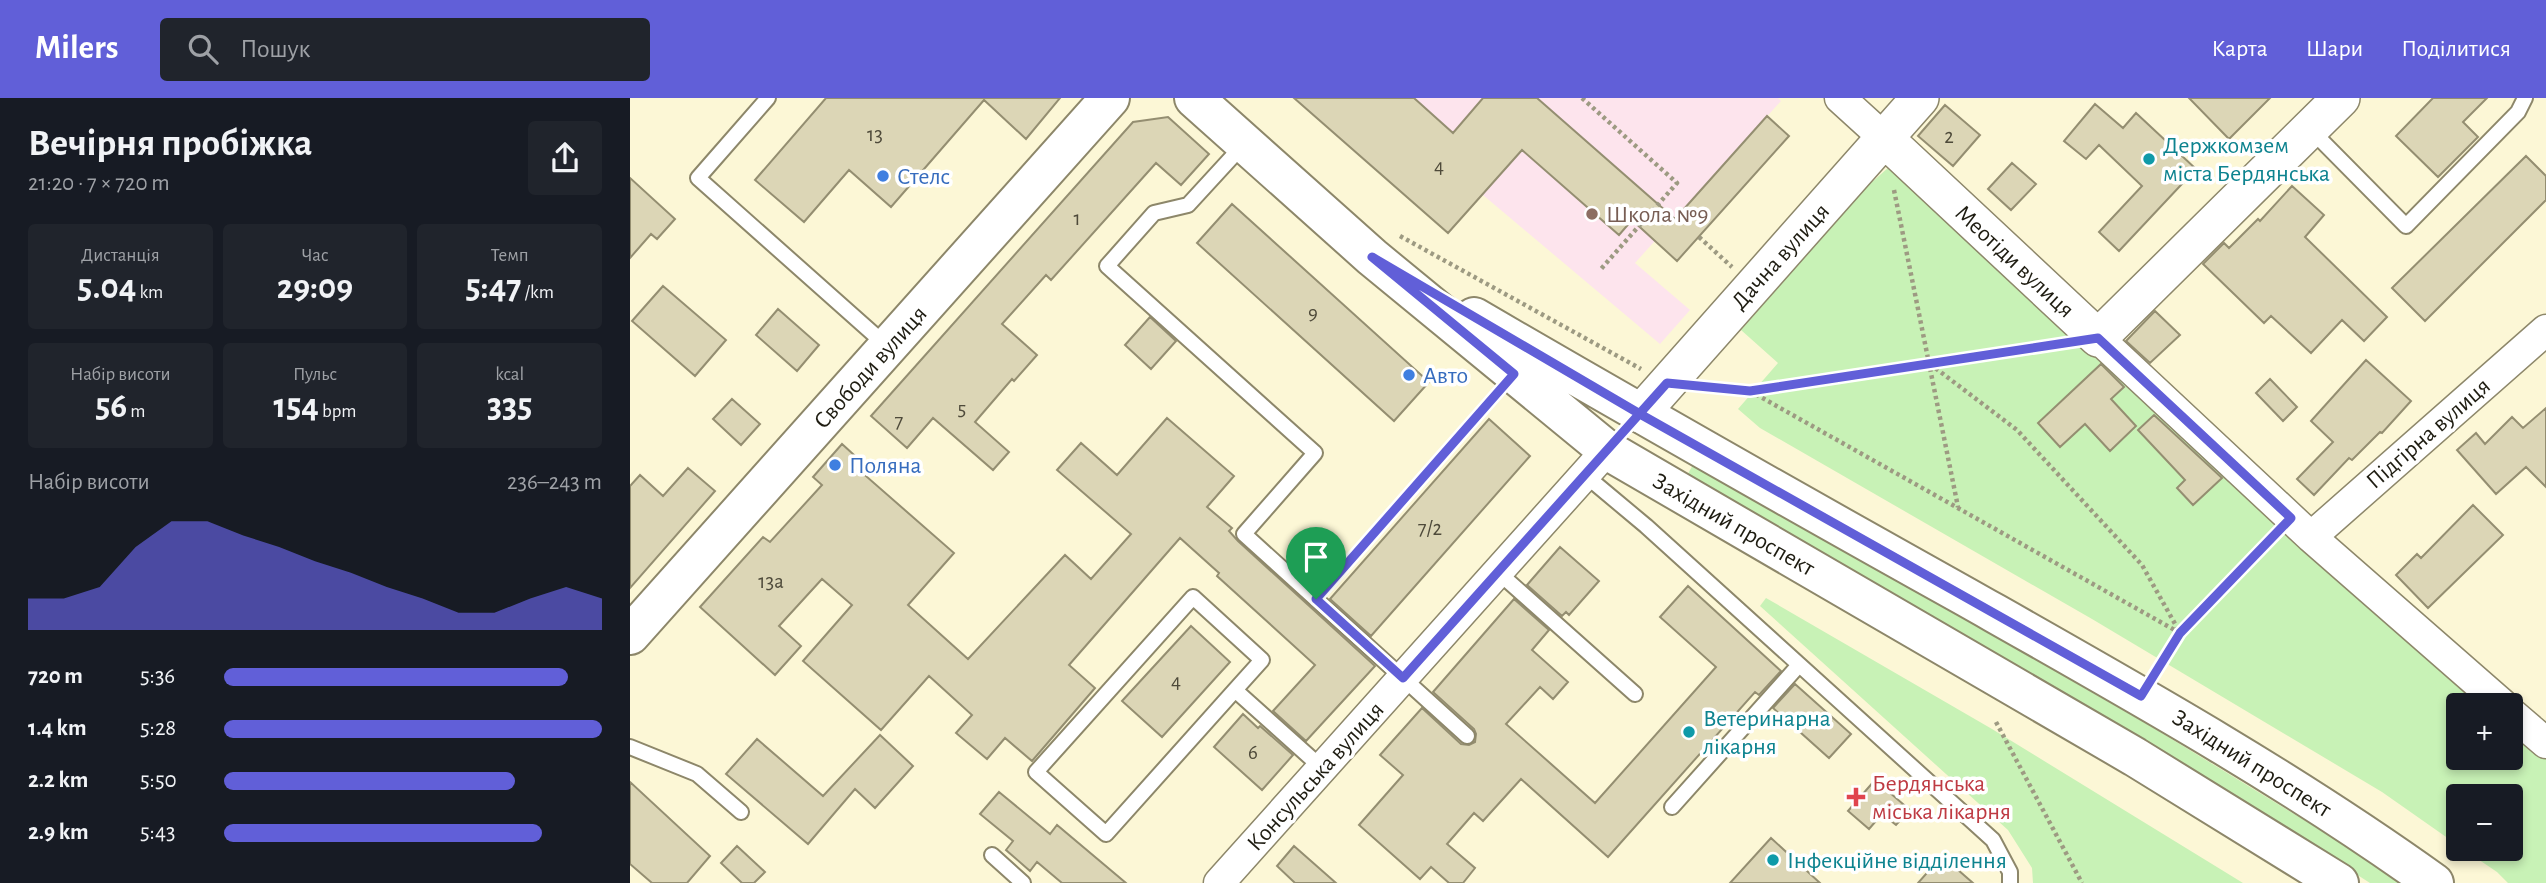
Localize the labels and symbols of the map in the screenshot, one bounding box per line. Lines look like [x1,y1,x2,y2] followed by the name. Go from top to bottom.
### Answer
[867,124,883,145] house number: 13
[1944,126,1954,147] house number: 2
[2163,134,2330,186] place label: Держкомзем міста Бердянська
[2141,151,2157,167] marker: Держкомзем міста Бердянська
[1434,156,1444,177] house number: 4
[897,165,950,189] place label: Стелс
[875,168,891,184] marker: Стелс
[1727,199,1834,314] street label: Дачна вулиця
[1950,201,2078,323] street label: Меотіди вулиця
[1606,203,1709,227] place label: Школа №9
[1584,206,1600,222] marker: Школа №9
[1073,208,1081,229] house number: 1
[810,302,932,434] street label: Свободи вулиця
[1308,302,1318,323] house number: 9
[1423,364,1468,388] place label: Авто
[1401,367,1417,383] marker: Авто
[2362,374,2495,494] street label: Підгірна вулиця
[958,398,966,419] house number: 5
[895,411,904,432] house number: 7
[849,454,922,478] place label: Поляна
[827,457,843,473] marker: Поляна
[1649,469,1819,581] street label: Західний проспект
[1418,518,1442,539] house number: 7/2
[1286,527,1346,599] pin
[758,571,784,592] house number: 13а
[1171,671,1181,692] house number: 4
[1243,698,1389,856] street label: Консульська вулиця
[2168,705,2335,823] street label: Західний проспект
[1703,707,1831,759] place label: Ветеринарна лікарня
[1681,724,1697,740] marker: Ветеринарна лікарня
[1248,742,1258,763] house number: 6
[1872,772,2011,824] place label: Бердянська міська лікарня
[1846,787,1866,807] marker: Бердянська міська лікарня
[1787,849,2007,873] place label: Інфекційне відділення
[1765,852,1781,868] marker: Інфекційне відділення

